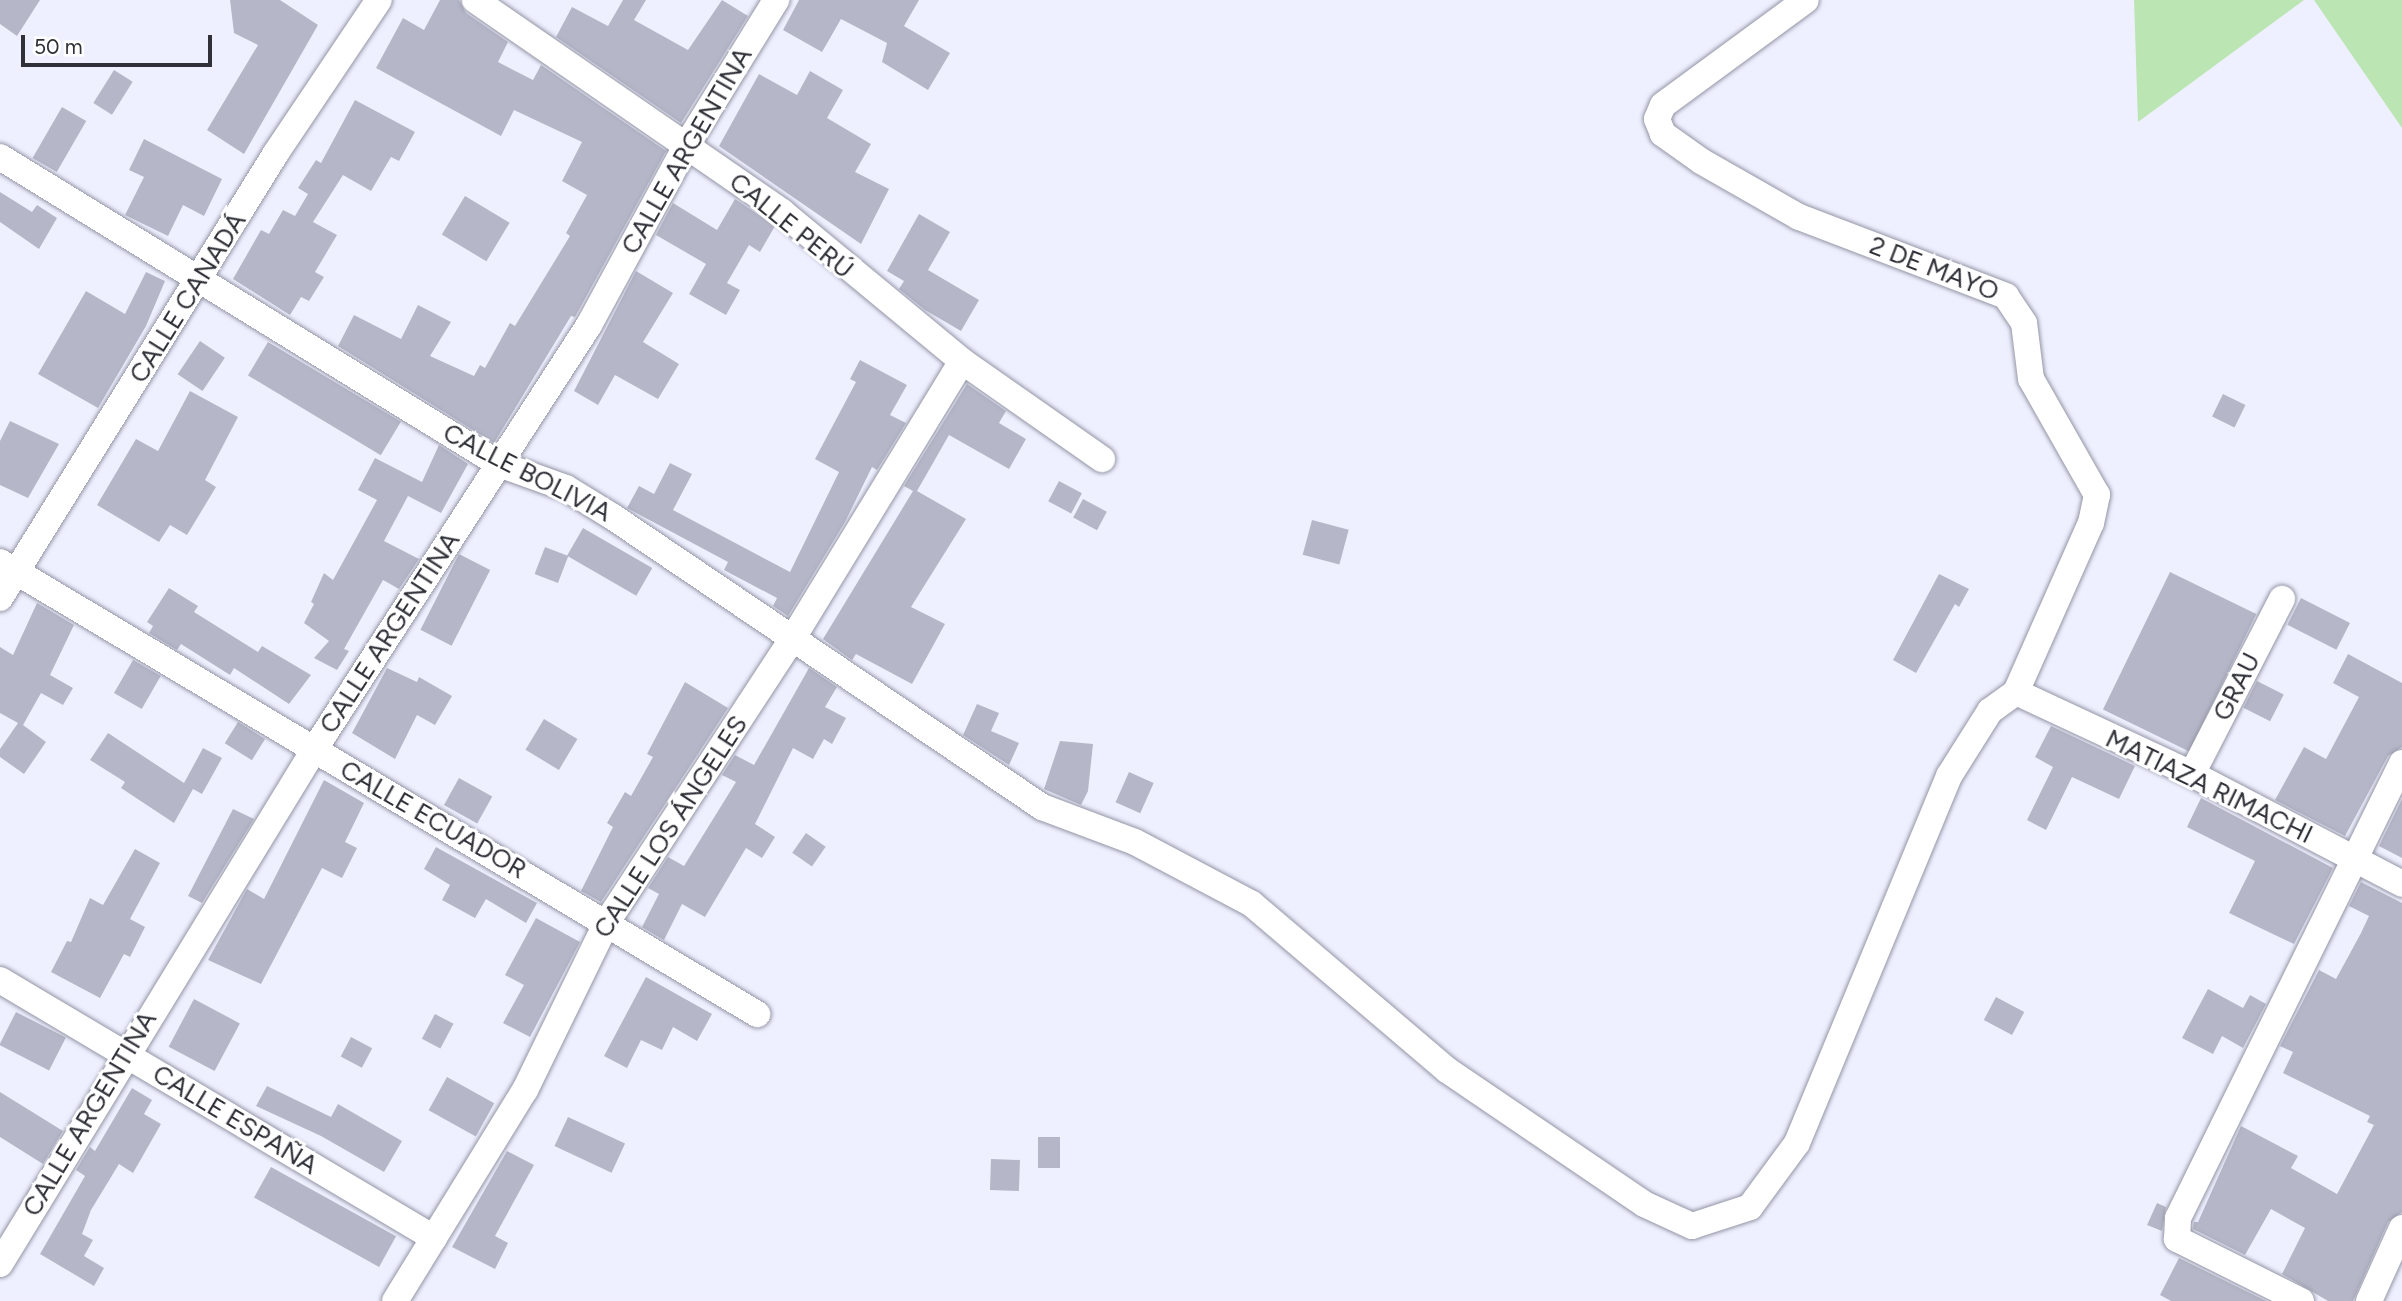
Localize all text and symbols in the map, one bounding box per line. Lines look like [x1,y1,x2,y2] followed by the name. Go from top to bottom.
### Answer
[24,21,215,65] scale bar
[34,34,83,59] text: 50 m
[615,42,759,260] street label: CALLE ARGENTINA
[723,167,859,285] street label: CALLE PERÚ
[123,207,253,389] street label: CALLE CANADÁ
[1865,230,2003,308] street label: 2 DE MAYO
[438,417,616,529] street label: CALLE BOLIVIA
[313,527,467,739] street label: CALLE ARGENTINA
[2207,648,2267,726] street label: GRAU
[588,710,754,944] street label: CALLE LOS ÁNGELES
[2100,723,2318,851] street label: MATIAZA RIMACHI
[334,754,532,886] street label: CALLE ECUADOR
[17,1006,163,1222] street label: CALLE ARGENTINA
[147,1058,323,1182] street label: CALLE ESPAÑA

